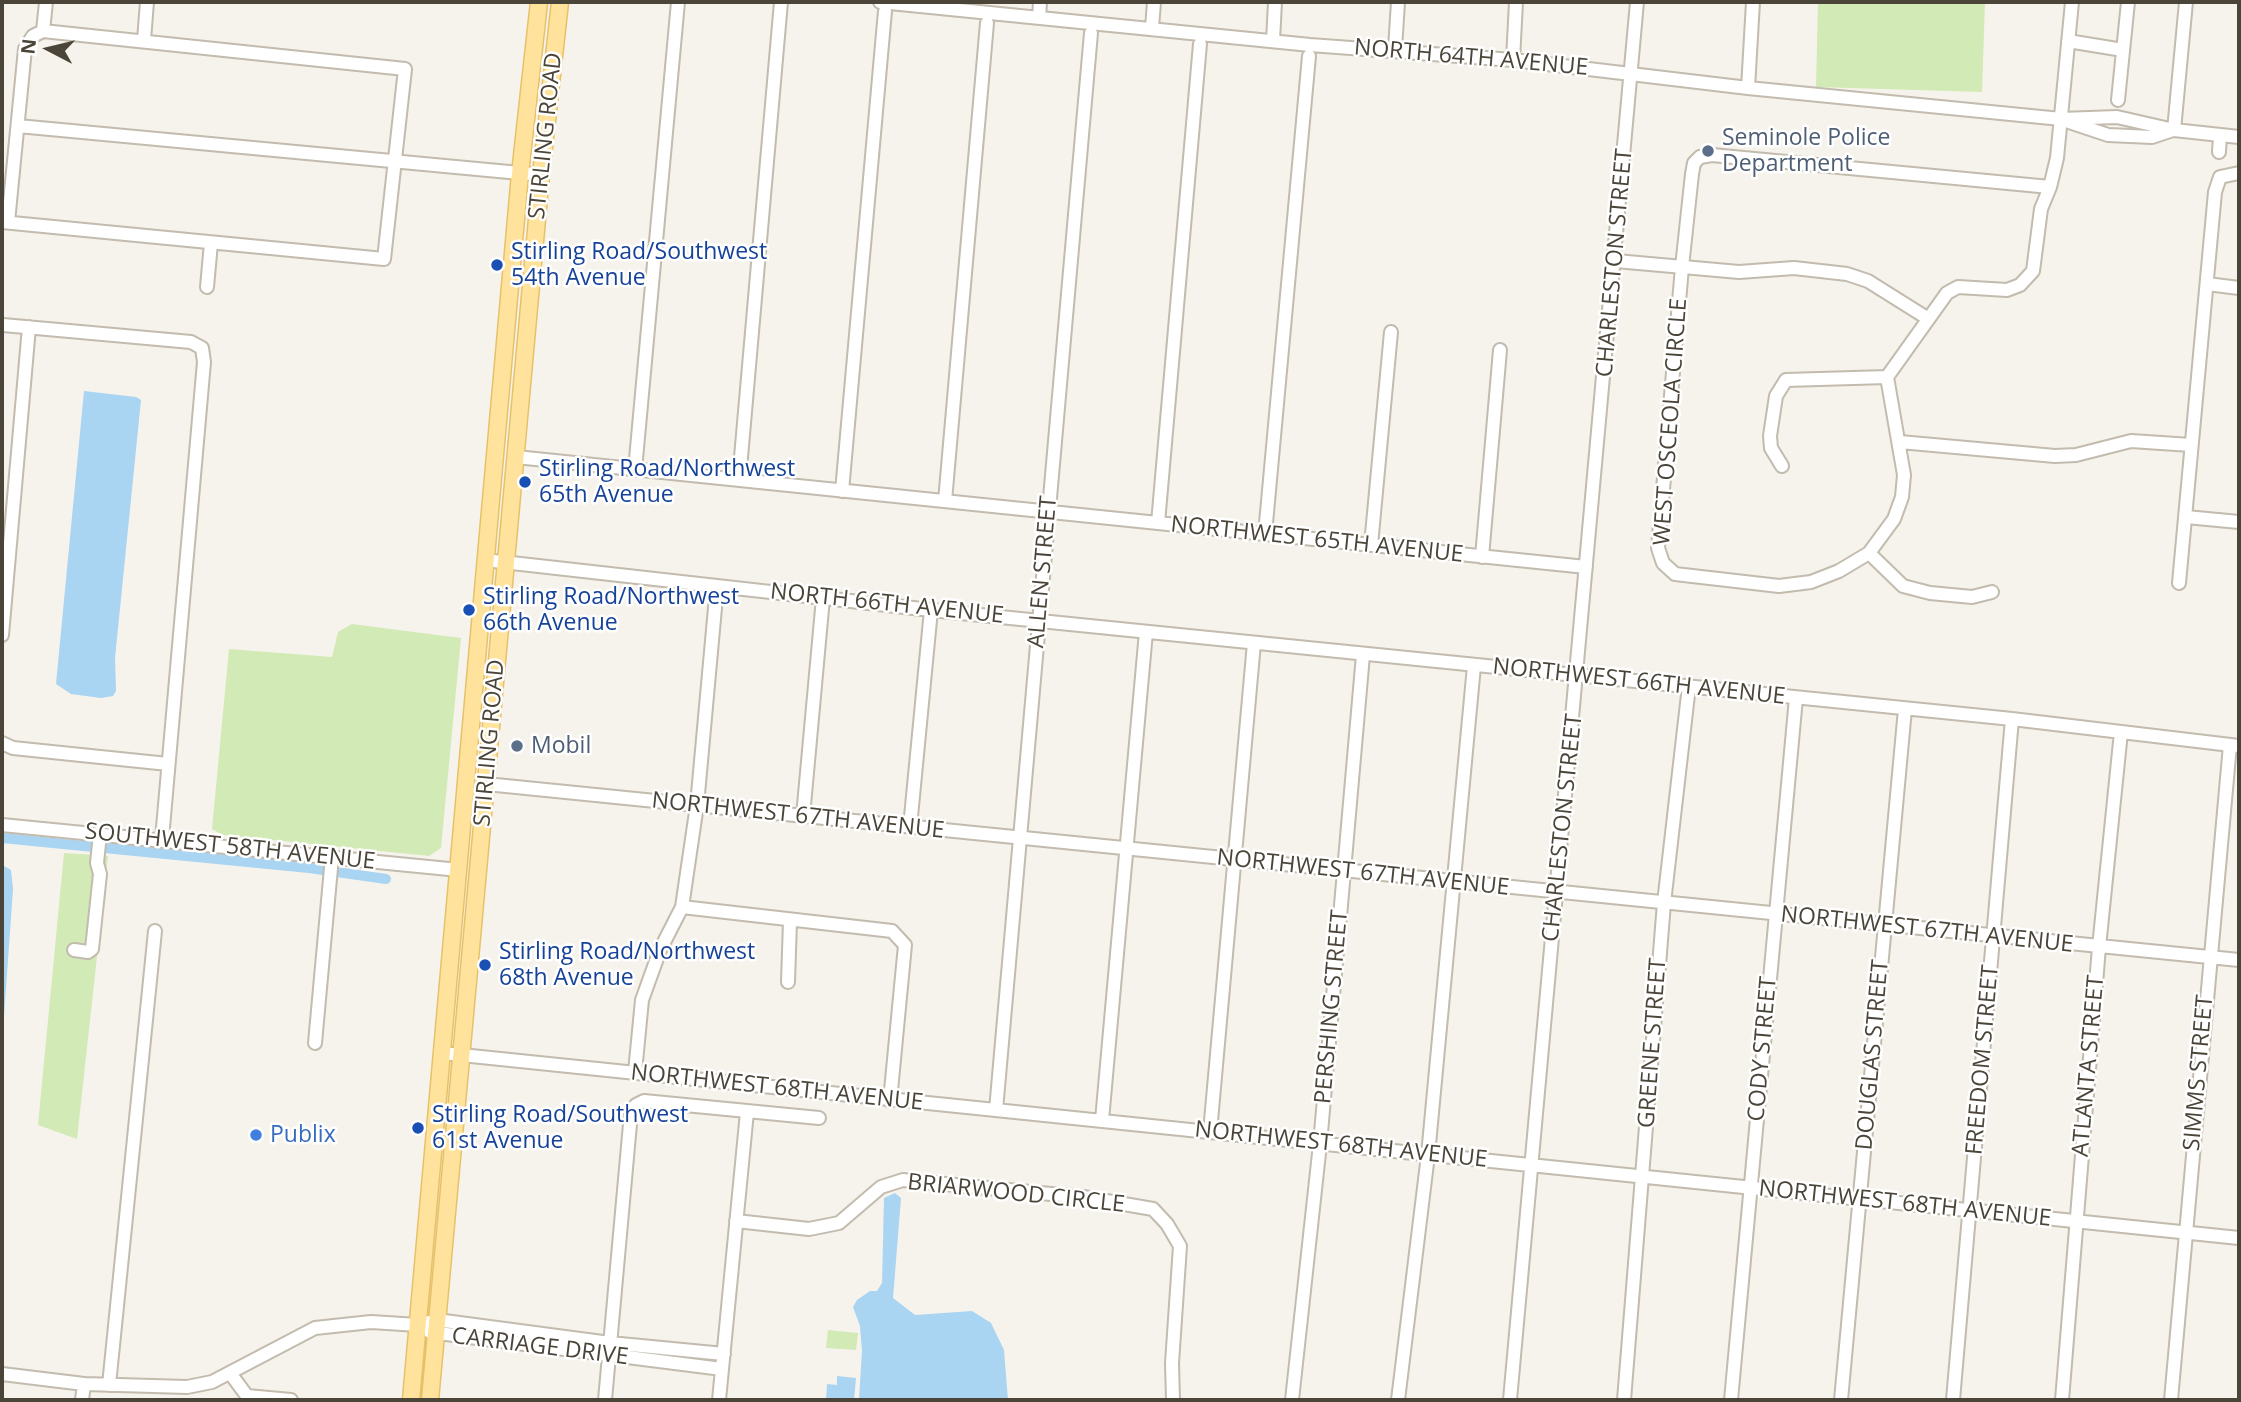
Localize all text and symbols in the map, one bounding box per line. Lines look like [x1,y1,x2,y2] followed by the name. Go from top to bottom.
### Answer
[14,14,84,84] north arrow
[1353,34,1589,82] street label: NORTH 64TH AVENUE
[14,37,42,56] text: N
[524,51,568,221] street label: STIRLING ROAD
[1722,124,1890,178] place label: Seminole Police Department
[1700,143,1716,159] marker: Seminole Police Department
[1591,148,1639,378] street label: CHARLESTON STREET
[511,238,767,292] place label: Stirling Road/Southwest 54th Avenue
[489,257,505,273] marker: Stirling Road/Southwest 54th Avenue
[1649,297,1693,547] street label: WEST OSCEOLA CIRCLE
[539,455,795,509] place label: Stirling Road/Northwest 65th Avenue
[517,474,533,490] marker: Stirling Road/Northwest 65th Avenue
[1023,495,1063,649] street label: ALLEN STREET
[1169,511,1465,569] street label: NORTHWEST 65TH AVENUE
[769,578,1005,630] street label: NORTH 66TH AVENUE
[483,583,739,637] place label: Stirling Road/Northwest 66th Avenue
[461,602,477,618] marker: Stirling Road/Northwest 66th Avenue
[1491,653,1787,711] street label: NORTHWEST 66TH AVENUE
[469,658,511,828] street label: STIRLING ROAD
[1537,713,1589,943] street label: CHARLESTON STREET
[531,732,591,760] place label: Mobil
[509,738,525,754] marker: Mobil
[650,787,946,845] street label: NORTHWEST 67TH AVENUE
[83,818,377,876] street label: SOUTHWEST 58TH AVENUE
[1215,844,1511,902] street label: NORTHWEST 67TH AVENUE
[1779,901,2075,959] street label: NORTHWEST 67TH AVENUE
[1310,909,1354,1105] street label: PERSHING STREET
[499,938,755,992] place label: Stirling Road/Northwest 68th Avenue
[477,957,493,973] marker: Stirling Road/Northwest 68th Avenue
[1633,957,1673,1129] street label: GREENE STREET
[1851,959,1895,1151] street label: DOUGLAS STREET
[1961,964,2005,1156] street label: FREEDOM STREET
[2067,974,2111,1158] street label: ATLANTA STREET
[1743,975,1783,1123] street label: CODY STREET
[2178,994,2220,1152] street label: SIMMS STREET
[629,1059,925,1117] street label: NORTHWEST 68TH AVENUE
[432,1101,688,1155] place label: Stirling Road/Southwest 61st Avenue
[1193,1116,1489,1174] street label: NORTHWEST 68TH AVENUE
[410,1120,426,1136] marker: Stirling Road/Southwest 61st Avenue
[270,1121,336,1149] place label: Publix
[248,1127,264,1143] marker: Publix
[906,1169,1126,1219] street label: BRIARWOOD CIRCLE
[1757,1175,2053,1233] street label: NORTHWEST 68TH AVENUE
[450,1322,630,1372] street label: CARRIAGE DRIVE

